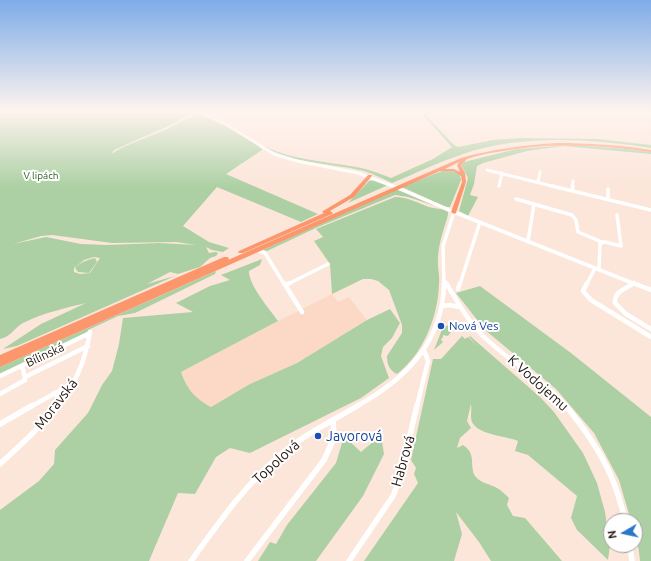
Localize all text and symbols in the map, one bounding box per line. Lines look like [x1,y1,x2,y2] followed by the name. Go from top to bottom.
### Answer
[23,170,59,182] park label: V lipách
[449,319,498,333] place label: Nová Ves
[436,321,446,331] marker: Nová Ves
[23,340,67,370] street label: Bílinská
[504,351,572,415] street label: K Vodojemu
[31,375,81,433] street label: Moravská
[326,428,383,444] place label: Javorová
[313,431,323,441] marker: Javorová
[388,433,418,489] street label: Habrová
[249,437,303,487] street label: Topolová
[603,513,643,553] north arrow
[606,530,619,540] text: N

